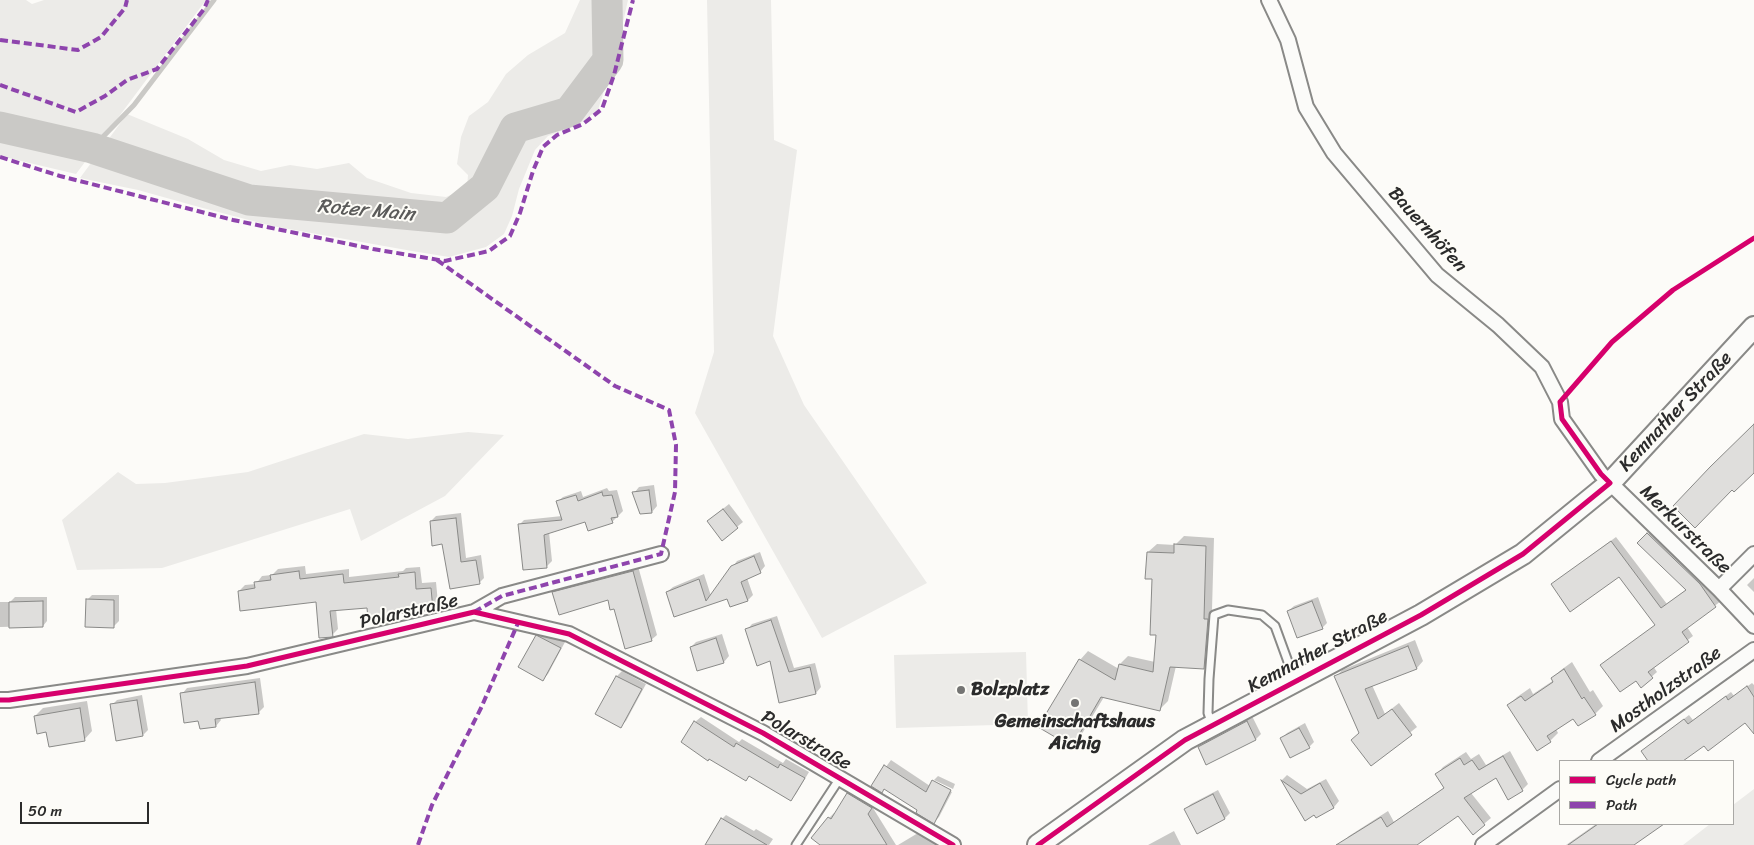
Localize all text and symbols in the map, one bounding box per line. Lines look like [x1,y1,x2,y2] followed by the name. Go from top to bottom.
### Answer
[1383,183,1471,277] street label: Bauernhöfen
[316,195,416,227] water label: Roter Main
[1615,347,1737,477] street label: Kemnather Straße
[1635,481,1735,579] street label: Merkurstraße
[358,590,460,634] street label: Polarstraße
[1244,605,1392,699] street label: Kemnather Straße
[1606,642,1726,738] street label: Mostholzstraße
[971,679,1049,701] place label: Bolzplatz
[955,684,967,696] marker: Bolzplatz
[1069,697,1081,709] marker: Gemeinschaftshaus Aichig
[757,706,855,776] street label: Polarstraße
[995,711,1155,755] place label: Gemeinschaftshaus Aichig
[1559,760,1734,825] legend
[1606,767,1676,793] text: Cycle path
[22,792,151,824] scale bar
[1606,792,1637,818] text: Path
[28,798,62,824] text: 50 m

